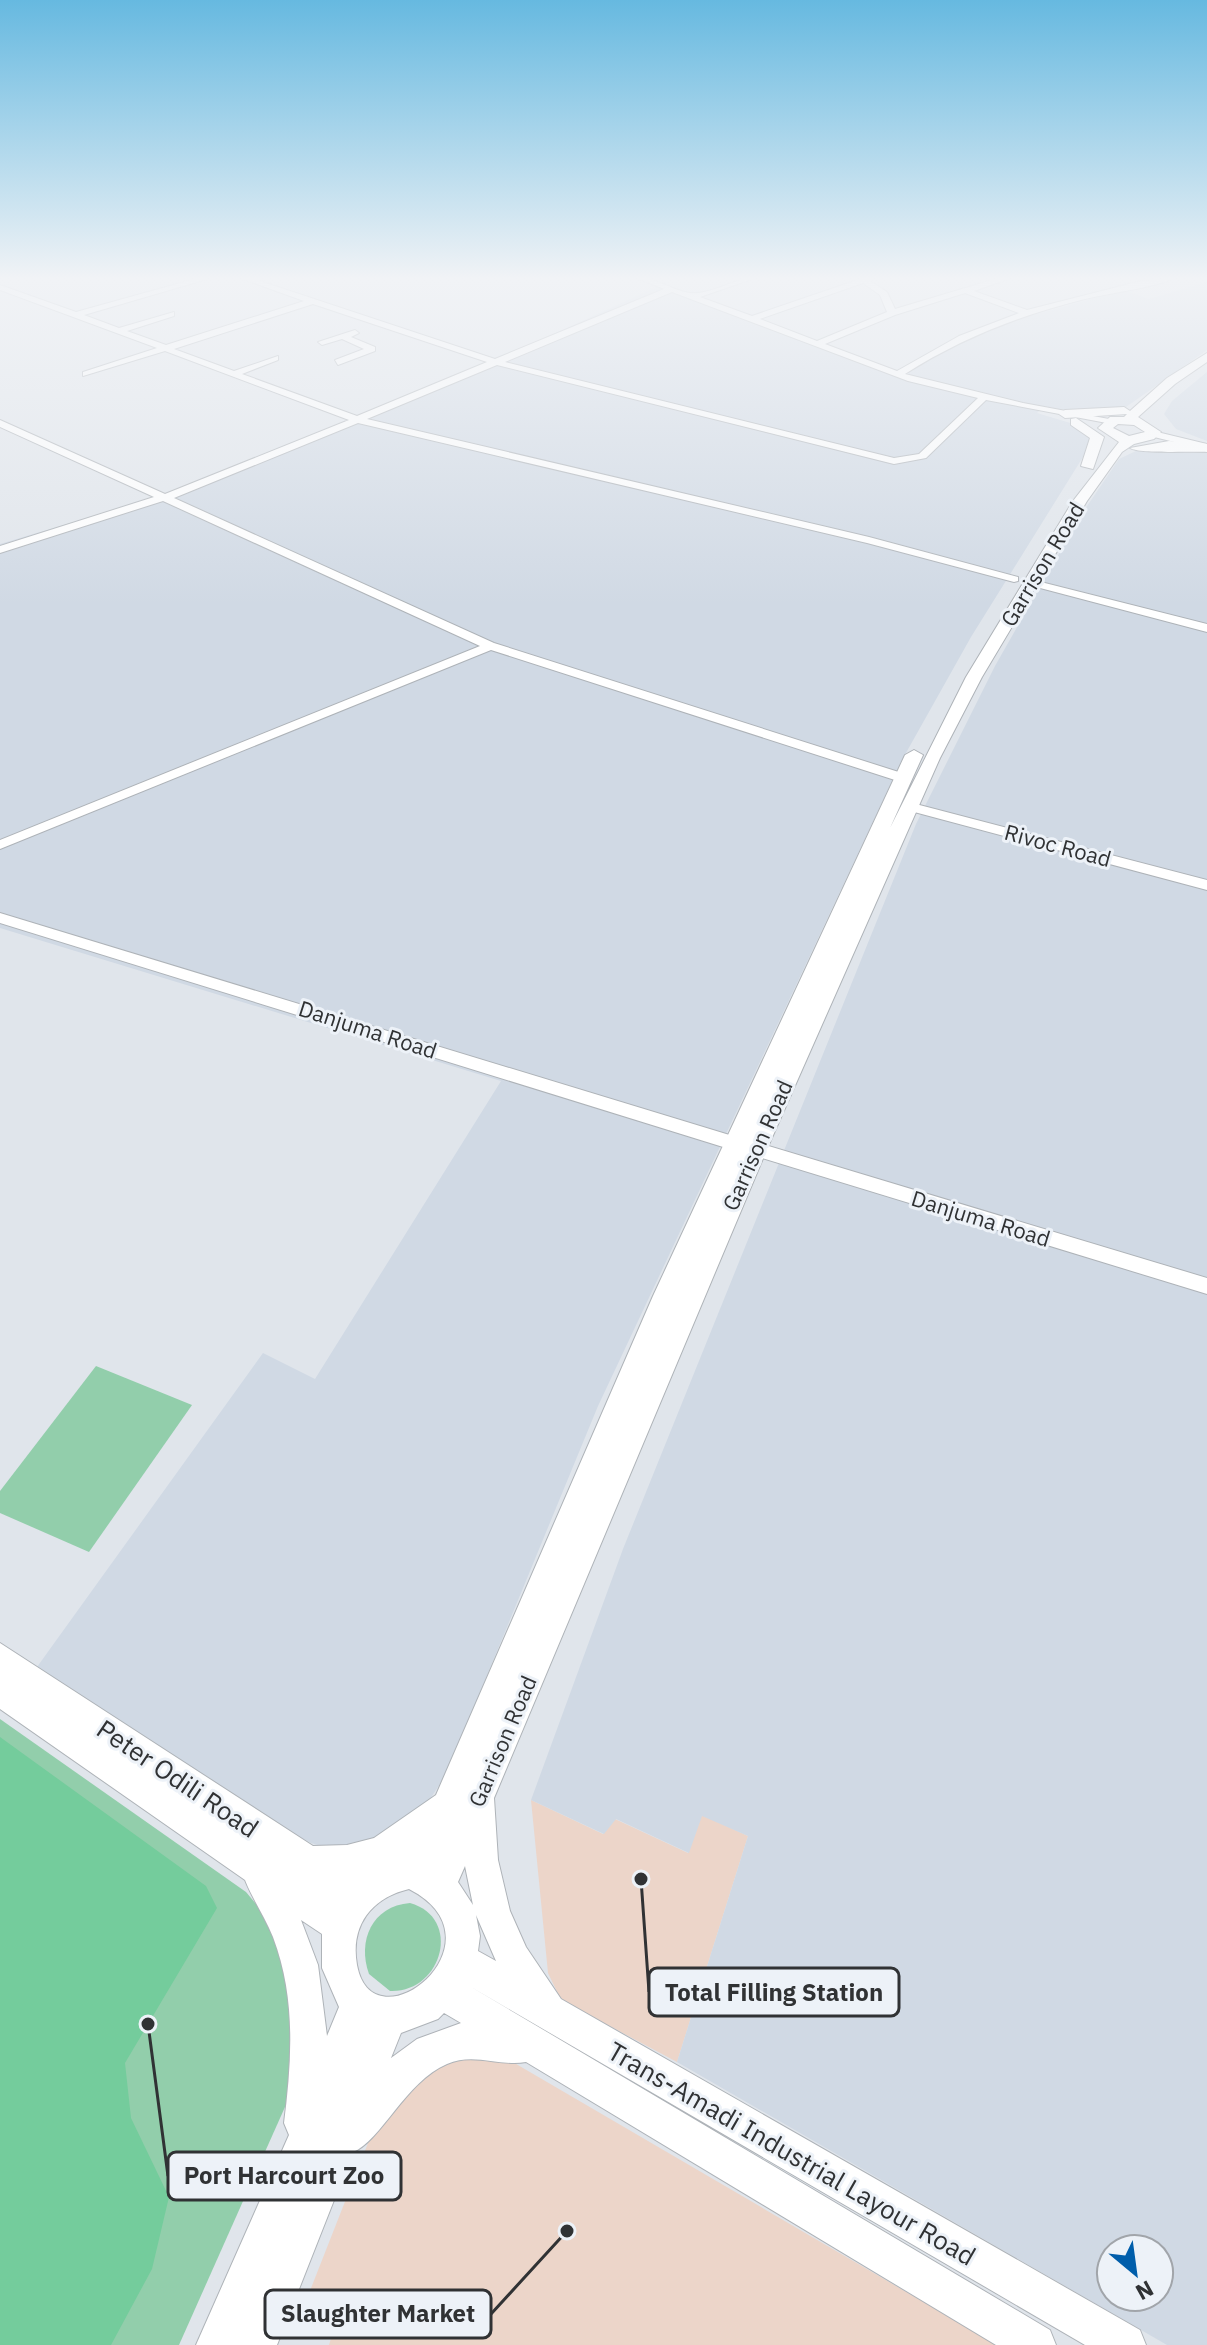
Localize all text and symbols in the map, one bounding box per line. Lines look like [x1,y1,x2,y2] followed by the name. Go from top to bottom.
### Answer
[994,497,1090,631] street label: Garrison Road
[1001,817,1115,873] street label: Rivoc Road
[295,993,441,1065] street label: Danjuma Road
[715,1075,799,1215] street label: Garrison Road
[908,1183,1054,1253] street label: Danjuma Road
[461,1671,543,1811] street label: Garrison Road
[91,1711,265,1845] street label: Peter Odili Road
[649,1968,899,2016] callout: Total Filling Station
[665,1976,883,2008] text: Total Filling Station
[602,2033,982,2273] street label: Trans-Amadi Industrial Layour Road
[168,2152,401,2200] callout: Port Harcourt Zoo
[184,2159,384,2191] text: Port Harcourt Zoo
[1095,2233,1175,2313] north arrow
[1131,2274,1159,2307] text: N
[265,2290,491,2338] callout: Slaughter Market
[281,2297,475,2329] text: Slaughter Market

